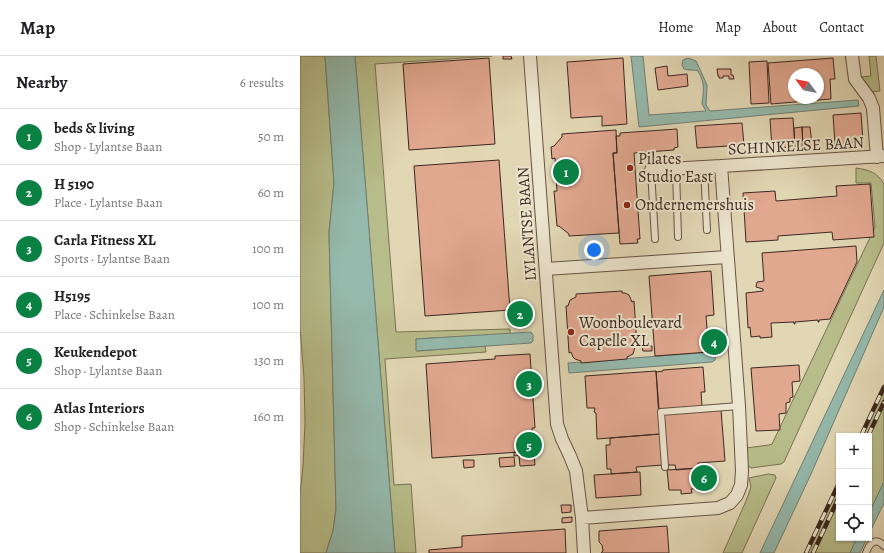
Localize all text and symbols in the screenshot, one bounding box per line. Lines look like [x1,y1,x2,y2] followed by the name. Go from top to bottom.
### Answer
[20,15,55,41] text: Map
[658,18,693,37] text: Home
[715,18,741,37] text: Map
[763,18,797,37] text: About
[819,18,864,37] text: Contact
[788,68,824,104] north arrow
[16,71,67,94] text: Nearby
[240,74,284,91] text: 6 results
[54,118,135,138] text: beds & living
[27,128,31,145] text: 1
[258,128,284,145] text: 50 m
[727,131,865,161] street label: SCHINKELSE BAAN
[54,138,162,155] text: Shop · Lylantse Baan
[638,148,713,188] place label: Pilates Studio East
[553,157,579,187] pin: 1
[625,163,635,173] marker: Pilates Studio East
[512,166,542,282] street label: LYLANTSE BAAN
[54,174,94,194] text: H 5190
[26,184,32,201] text: 2
[258,184,284,201] text: 60 m
[54,194,163,211] text: Place · Lylantse Baan
[635,194,754,216] place label: Ondernemershuis
[622,200,632,210] marker: Ondernemershuis
[54,230,156,250] text: Carla Fitness XL
[26,240,32,257] text: 3
[252,240,284,257] text: 100 m
[584,240,604,260] your location
[54,250,170,267] text: Sports · Lylantse Baan
[54,286,90,306] text: H5195
[26,296,32,313] text: 4
[252,296,284,313] text: 100 m
[507,299,533,329] pin: 2
[54,306,175,323] text: Place · Schinkelse Baan
[578,312,683,352] place label: Woonboulevard Capelle XL
[566,327,576,337] marker: Woonboulevard Capelle XL
[701,327,727,357] pin: 4
[54,342,137,362] text: Keukendepot
[26,352,32,369] text: 5
[254,352,284,369] text: 130 m
[54,362,162,379] text: Shop · Lylantse Baan
[516,369,542,399] pin: 3
[54,398,145,418] text: Atlas Interiors
[26,408,32,425] text: 6
[253,408,284,425] text: 160 m
[54,418,174,435] text: Shop · Schinkelse Baan
[516,430,542,460] pin: 5
[836,433,872,541] map controls
[836,433,872,469] button: +
[691,463,717,493] pin: 6
[836,469,872,505] button: −
[836,505,872,541] button: locate

